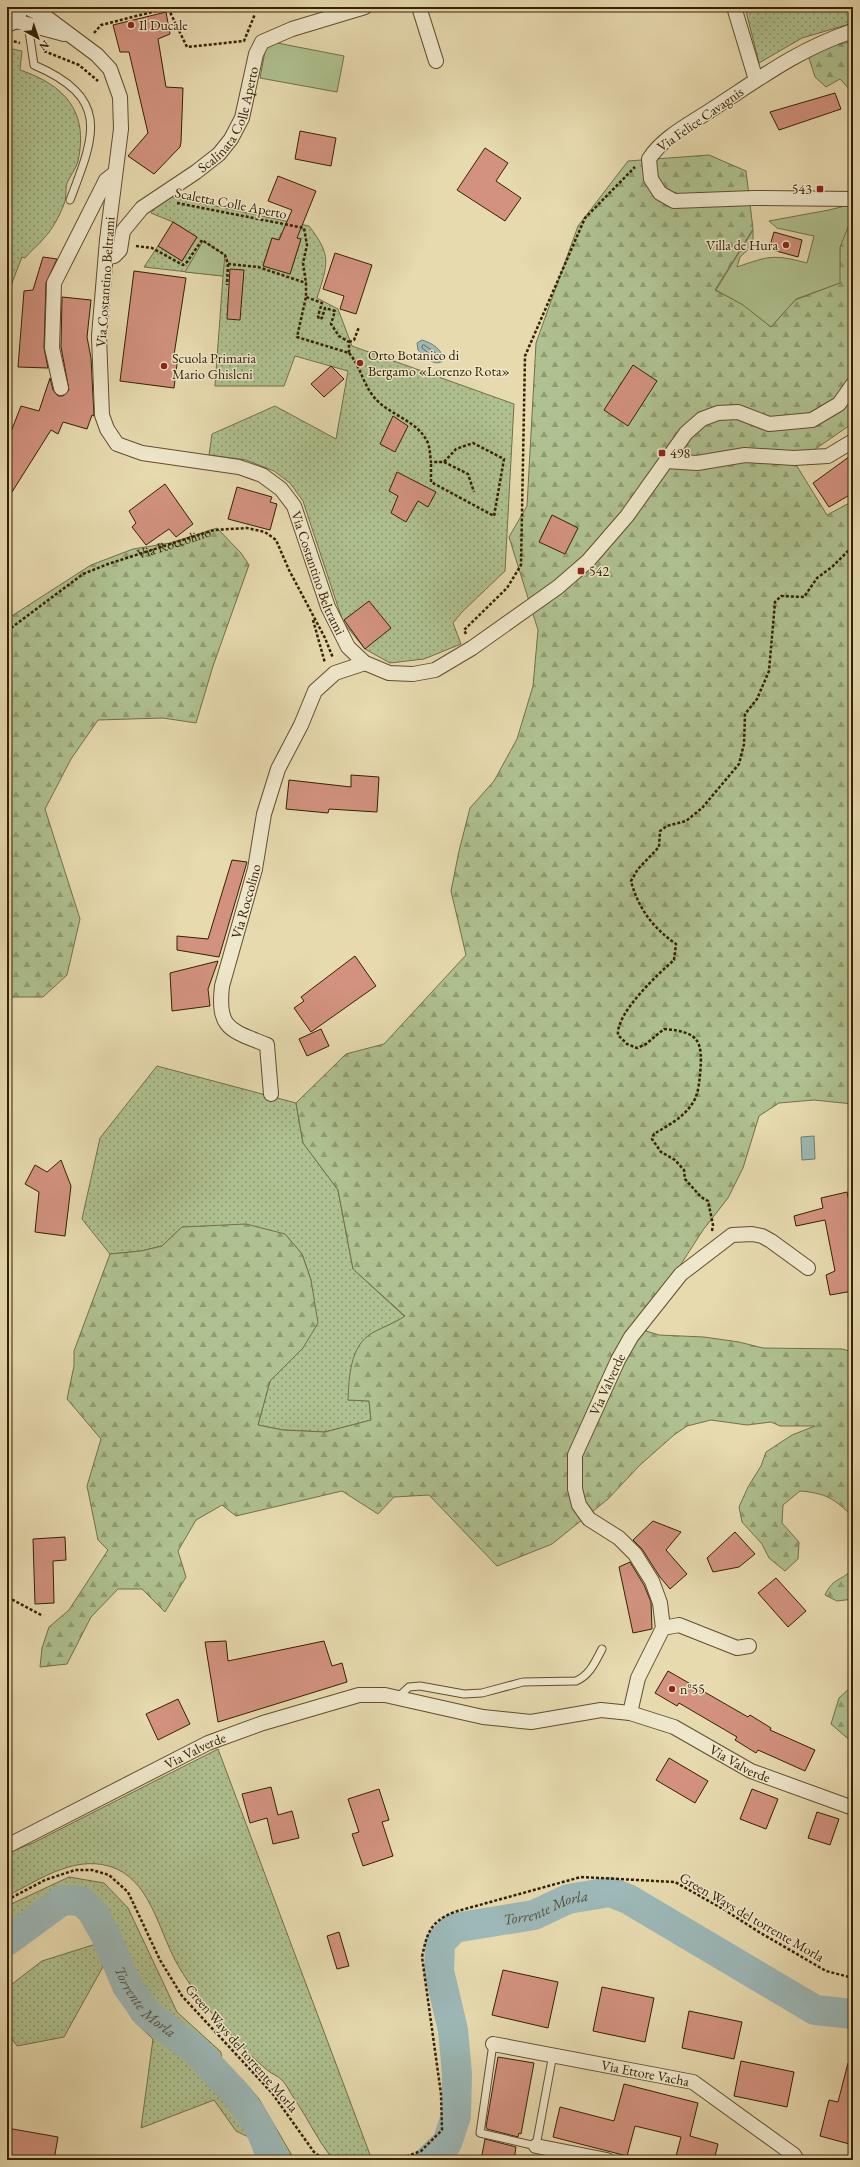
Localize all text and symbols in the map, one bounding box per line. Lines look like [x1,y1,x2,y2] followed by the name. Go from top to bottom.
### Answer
[139,16,188,34] place label: Il Ducale
[18,18,58,58] north arrow
[126,20,136,30] marker: Il Ducale
[36,37,52,54] text: N
[194,65,262,176] street label: Scalinata Colle Aperto
[653,82,747,156] street label: Via Felice Cavagnis
[792,180,812,198] place label: 543
[174,183,289,223] street label: Scaletta Colle Aperto
[815,184,825,194] marker: 543
[91,216,119,348] street label: Via Costantino Beltrami
[706,236,778,254] place label: Villa de Hura
[781,240,791,250] marker: Villa de Hura
[368,346,510,380] place label: Orto Botanico di Bergamo «Lorenzo Rota»
[172,349,256,383] place label: Scuola Primaria Mario Ghisleni
[355,358,365,368] marker: Orto Botanico di Bergamo «Lorenzo Rota»
[159,361,169,371] marker: Scuola Primaria Mario Ghisleni
[670,444,690,462] place label: 498
[657,448,667,458] marker: 498
[287,508,350,638] street label: Via Costantino Beltrami
[135,523,213,563] street label: Via Roccolino
[589,562,609,580] place label: 542
[576,566,586,576] marker: 542
[227,863,265,941] street label: Via Roccolino
[585,1349,629,1418] street label: Via Valverde
[680,1680,705,1698] place label: n°55
[667,1684,677,1694] marker: n°55
[161,1728,229,1773] street label: Via Valverde
[706,1740,773,1787] street label: Via Valverde
[676,1868,828,1966] street label: Green Ways del torrente Morla
[502,1886,589,1929] water label: Torrente Morla
[111,1963,180,2041] water label: Torrente Morla
[181,1980,303,2116] street label: Green Ways del torrente Morla
[600,2056,691,2090] street label: Via Ettore Vacha

